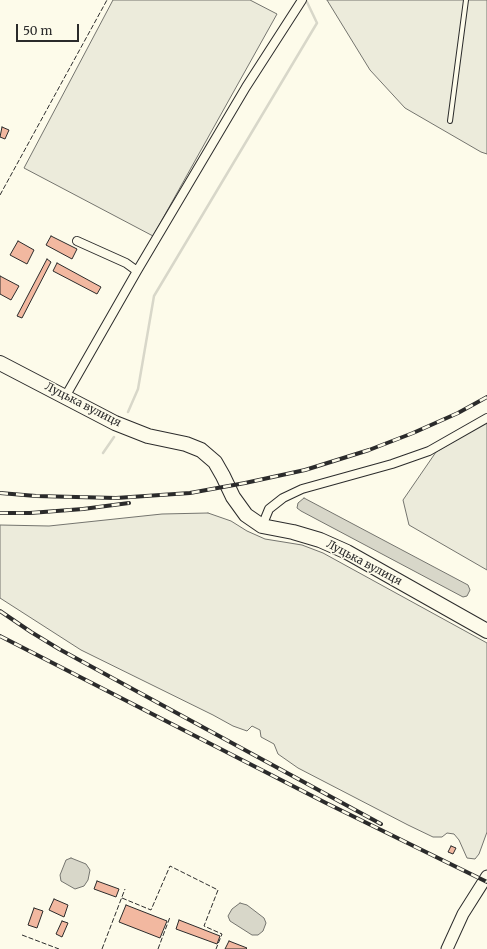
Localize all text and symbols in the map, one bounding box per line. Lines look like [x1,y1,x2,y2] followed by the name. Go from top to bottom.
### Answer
[18,16,81,42] scale bar
[23,23,52,38] text: 50 m
[43,380,123,430] street label: Луцька вулиця
[324,538,404,588] street label: Луцька вулиця

